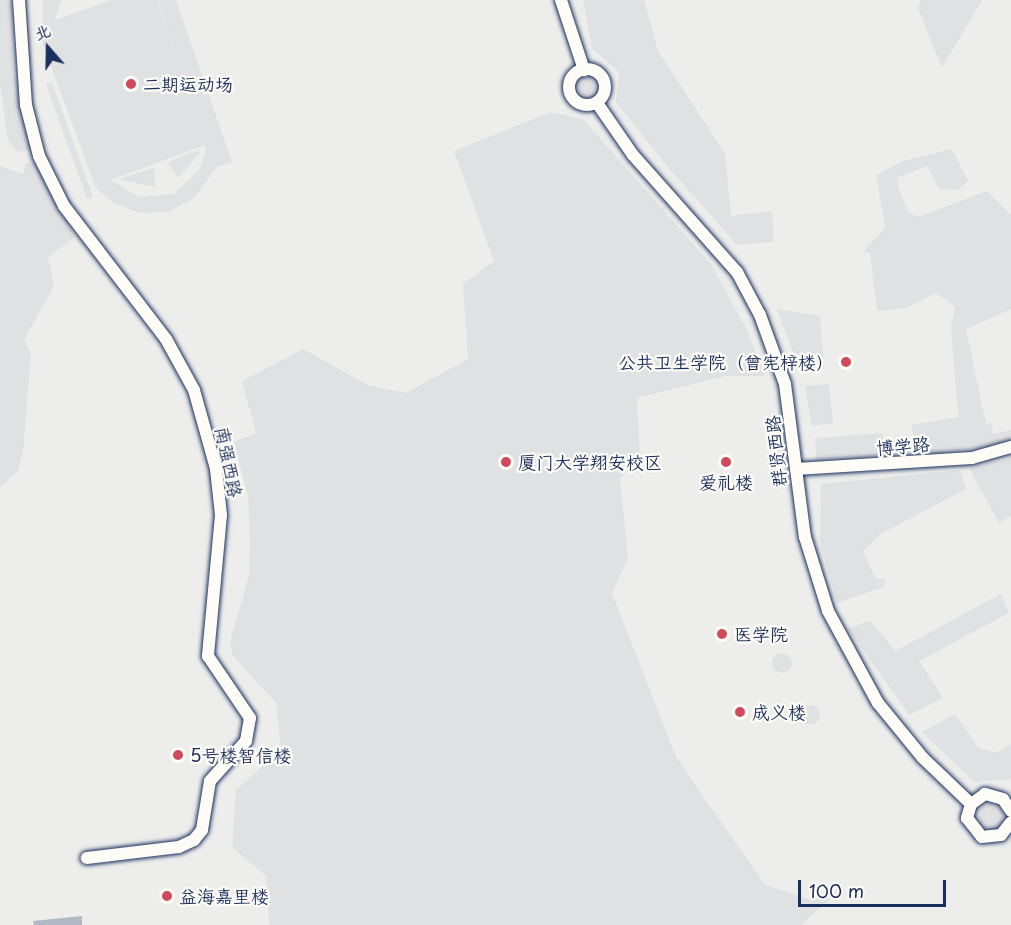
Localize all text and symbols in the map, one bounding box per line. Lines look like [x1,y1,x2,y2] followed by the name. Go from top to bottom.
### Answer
[30,17,53,45] text: 北
[18,18,78,78] north arrow
[143,73,233,95] place label: 二期运动场
[124,77,138,91] marker: 二期运动场
[618,351,834,373] place label: 公共卫生学院（曾宪梓楼）
[839,355,853,369] marker: 公共卫生学院（曾宪梓楼）
[761,414,791,488] street label: 群贤西路
[212,425,246,499] street label: 南强西路
[875,433,931,459] street label: 博学路
[518,451,662,473] place label: 厦门大学翔安校区
[499,455,513,469] marker: 厦门大学翔安校区
[719,455,733,469] marker: 爱礼楼
[699,471,753,493] place label: 爱礼楼
[734,623,788,645] place label: 医学院
[715,627,729,641] marker: 医学院
[752,701,806,723] place label: 成义楼
[733,705,747,719] marker: 成义楼
[190,744,292,766] place label: 5号楼智信楼
[171,748,185,762] marker: 5号楼智信楼
[801,868,950,906] scale bar
[809,877,864,904] text: 100 m
[179,885,269,907] place label: 益海嘉里楼
[160,889,174,903] marker: 益海嘉里楼

